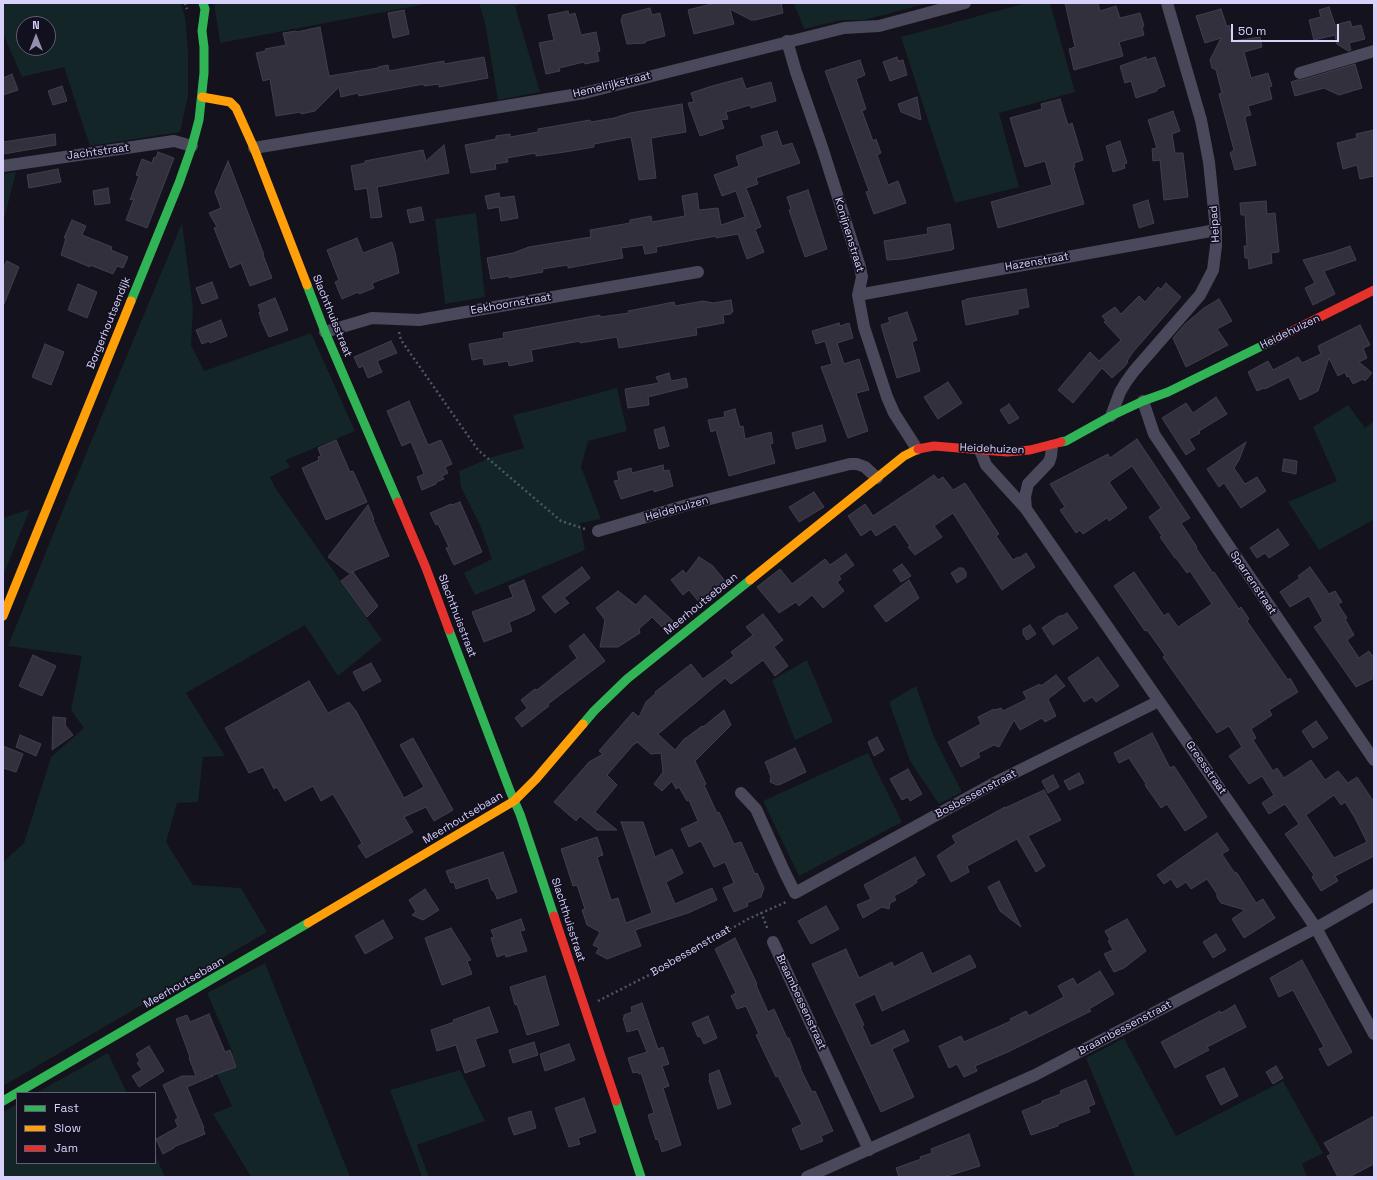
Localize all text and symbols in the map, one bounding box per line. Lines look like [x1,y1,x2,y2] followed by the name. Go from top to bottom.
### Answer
[16,16,56,56] north arrow
[1233,16,1341,42] scale bar
[32,18,40,32] text: N
[1238,23,1266,39] text: 50 m
[572,69,652,101] street label: Hemelrijkstraat
[66,141,130,163] street label: Jachtstraat
[831,196,867,274] street label: Konijnenstraat
[1207,205,1223,243] street label: Heipad
[1004,250,1070,274] street label: Hazenstraat
[309,273,355,359] street label: Slachthuisstraat
[84,275,134,371] street label: Borgerhoutsendijk
[470,290,552,318] street label: Eekhoornstraat
[1258,312,1322,352] street label: Heidehuizen
[959,441,1025,457] street label: Heidehuizen
[644,494,710,524] street label: Heidehuizen
[1227,549,1279,617] street label: Sparrenstraat
[662,570,740,638] street label: Meerhoutsebaan
[435,573,479,659] street label: Slachthuisstraat
[1183,739,1229,797] street label: Greesstraat
[933,767,1019,821] street label: Bosbessenstraat
[421,789,505,847] street label: Meerhoutsebaan
[548,876,588,964] street label: Slachthuisstraat
[649,923,733,979] street label: Bosbessenstraat
[773,952,829,1052] street label: Braambessenstraat
[141,955,227,1011] street label: Meerhoutsebaan
[1076,998,1174,1058] street label: Braambessenstraat
[16,1092,156,1164] legend
[54,1100,79,1116] text: Fast
[54,1120,81,1136] text: Slow
[54,1140,78,1156] text: Jam

